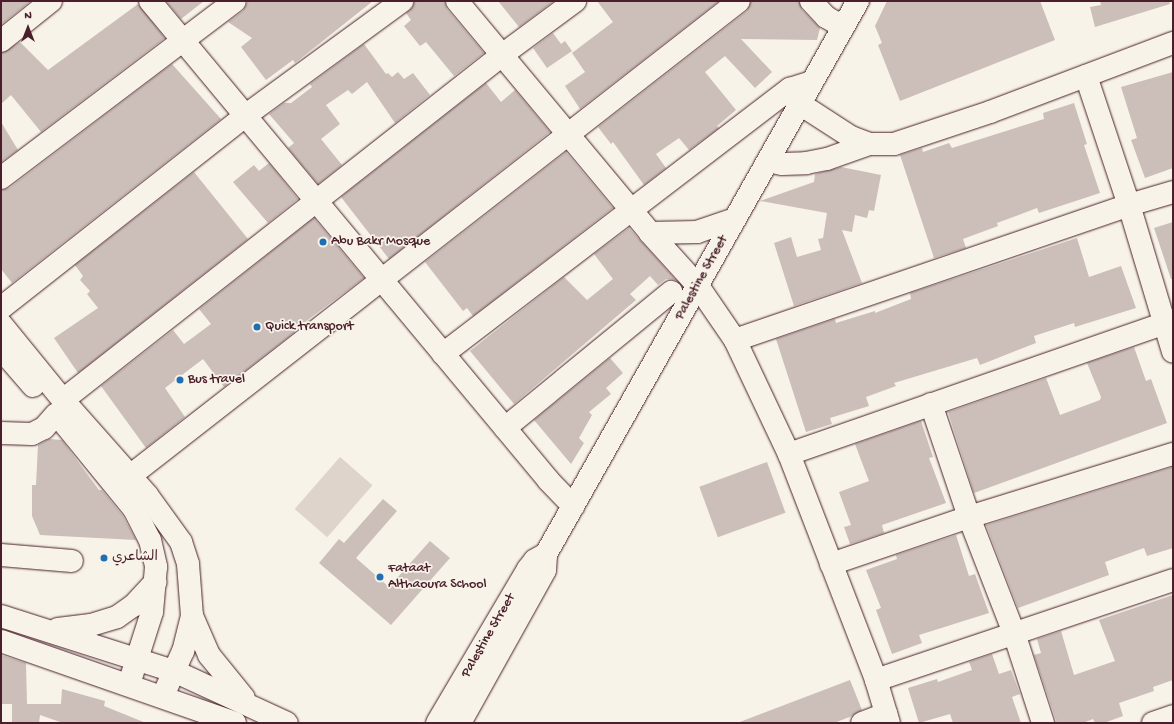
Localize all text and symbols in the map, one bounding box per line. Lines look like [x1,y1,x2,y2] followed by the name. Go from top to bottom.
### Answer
[8,8,48,48] north arrow
[24,10,32,22] text: N
[672,233,732,323] street label: Palestine Street
[331,234,430,250] place label: Abu Bakr Mosque
[318,237,328,247] marker: Abu Bakr Mosque
[265,319,353,335] place label: Quick transport
[252,322,262,332] marker: Quick transport
[188,372,245,388] place label: Bus travel
[175,375,185,385] marker: Bus travel
[112,550,158,566] place label: الشاعري
[99,553,109,563] marker: الشاعري
[388,561,487,594] place label: Fataat Althaoura School
[375,572,385,582] marker: Fataat Althaoura School
[458,591,520,681] street label: Palestine Street

